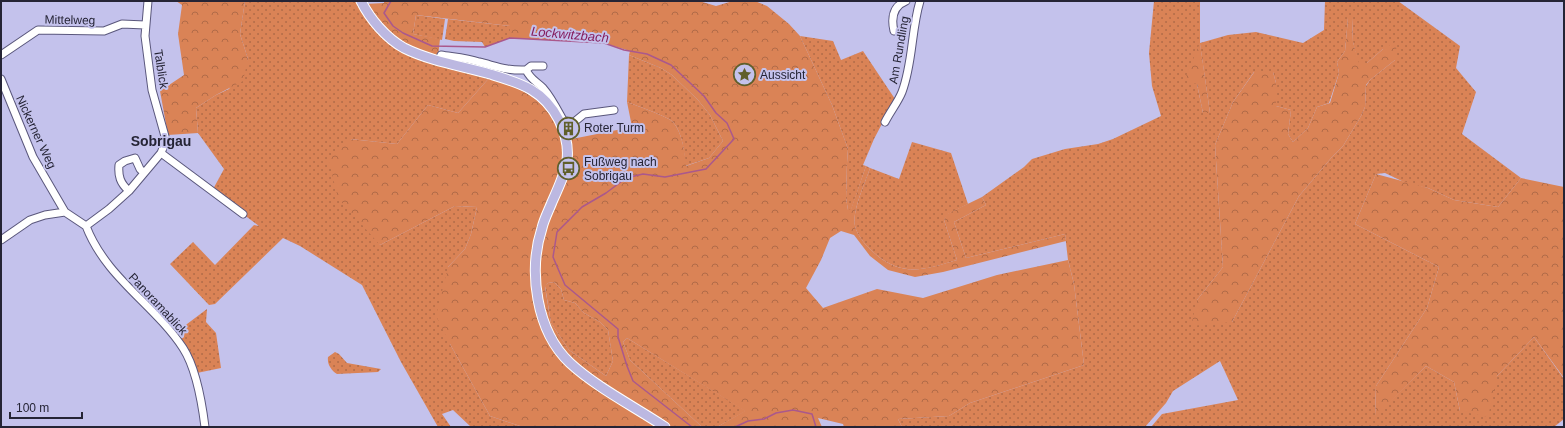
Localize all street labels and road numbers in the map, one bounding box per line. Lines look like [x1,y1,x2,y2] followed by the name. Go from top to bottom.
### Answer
[45,13,95,27] street label: Mittelweg
[886,15,912,85] street label: Am Rundling
[151,48,171,91] street label: Talblick
[13,93,59,171] street label: Nickerner Weg
[126,270,191,339] street label: Panoramablick

